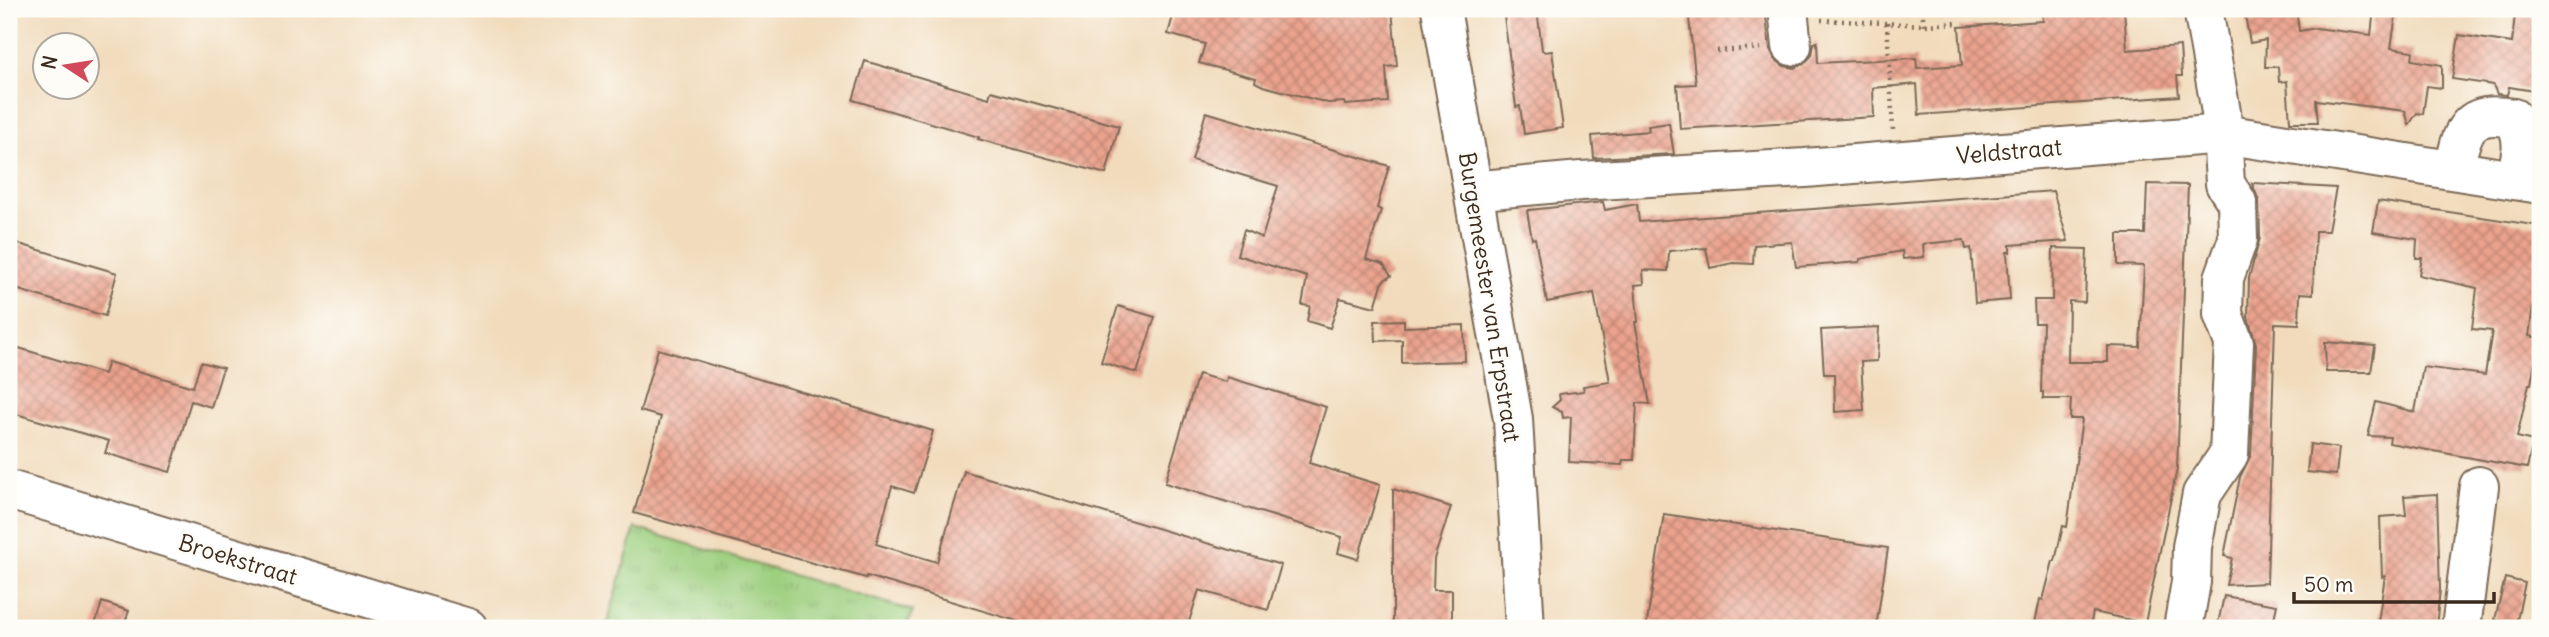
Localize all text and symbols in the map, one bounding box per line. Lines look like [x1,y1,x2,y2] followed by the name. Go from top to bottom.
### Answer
[32,32,102,102] north arrow
[36,54,62,71] text: N
[1955,132,2063,170] street label: Veldstraat
[1453,150,1527,444] street label: Burgemeester van Erpstraat
[175,527,301,591] street label: Broekstraat
[2294,560,2493,604] scale bar
[2304,571,2353,598] text: 50 m

